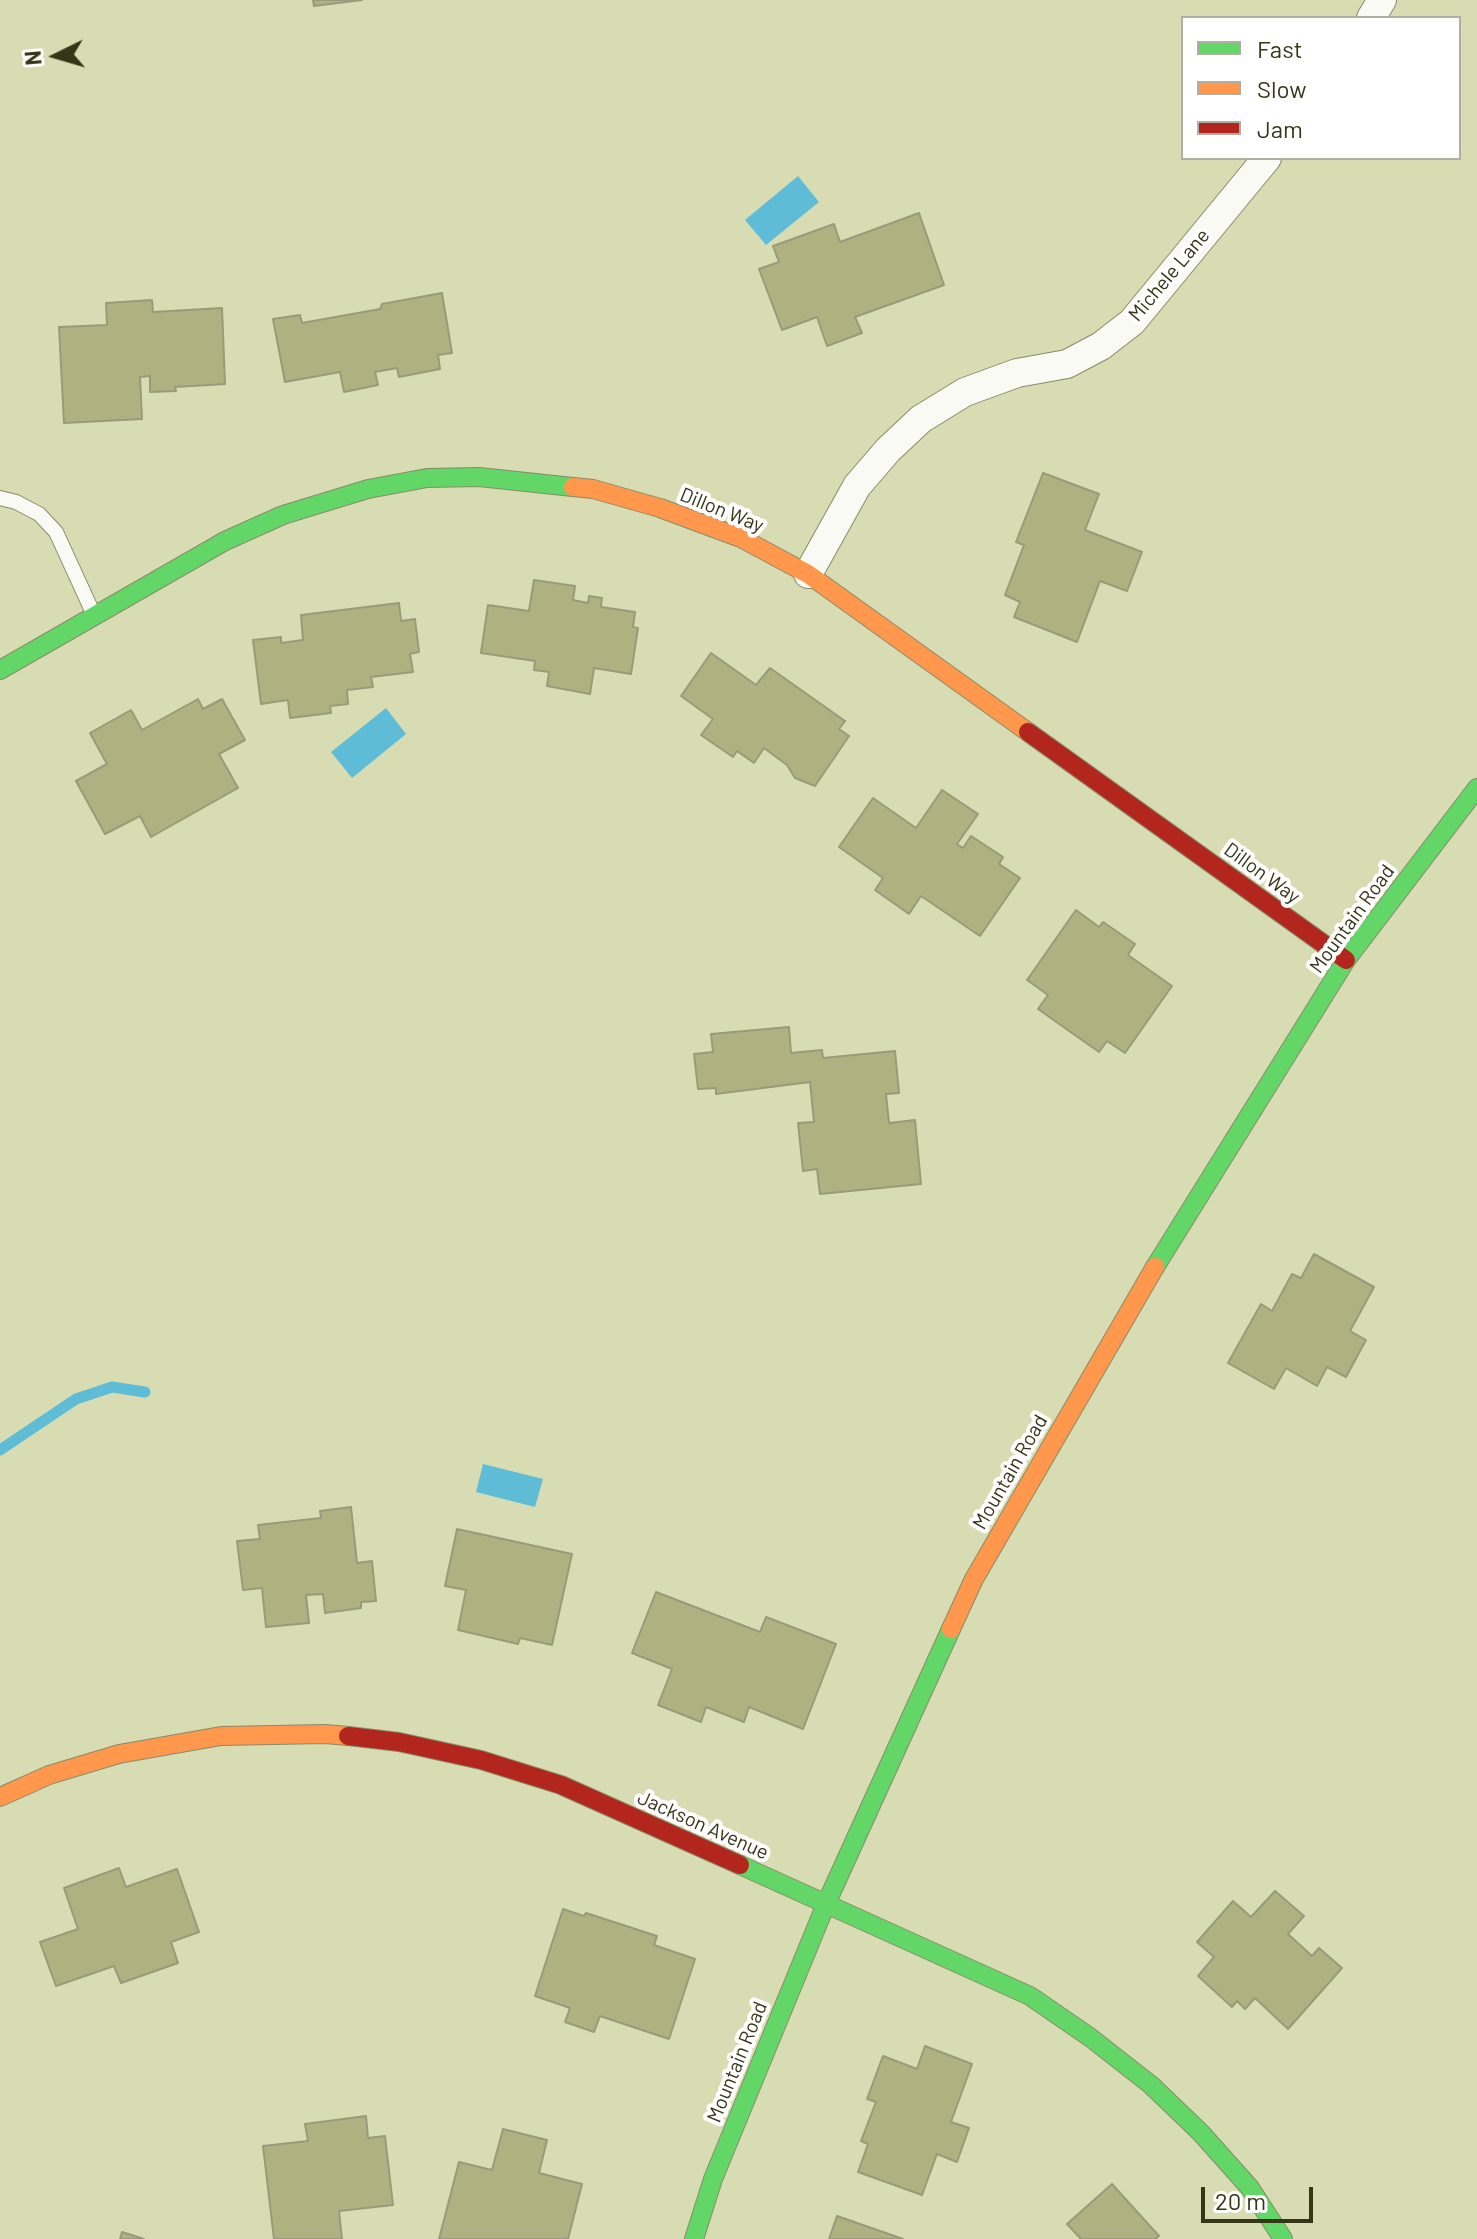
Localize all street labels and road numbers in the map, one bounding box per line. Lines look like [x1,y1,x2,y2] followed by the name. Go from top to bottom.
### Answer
[1123,224,1215,326] street label: Michele Lane
[677,482,767,538] street label: Dillon Way
[1219,837,1305,909] street label: Dillon Way
[1305,860,1399,978] street label: Mountain Road
[968,1410,1052,1534] street label: Mountain Road
[634,1785,772,1865] street label: Jackson Avenue
[702,1998,772,2126] street label: Mountain Road

